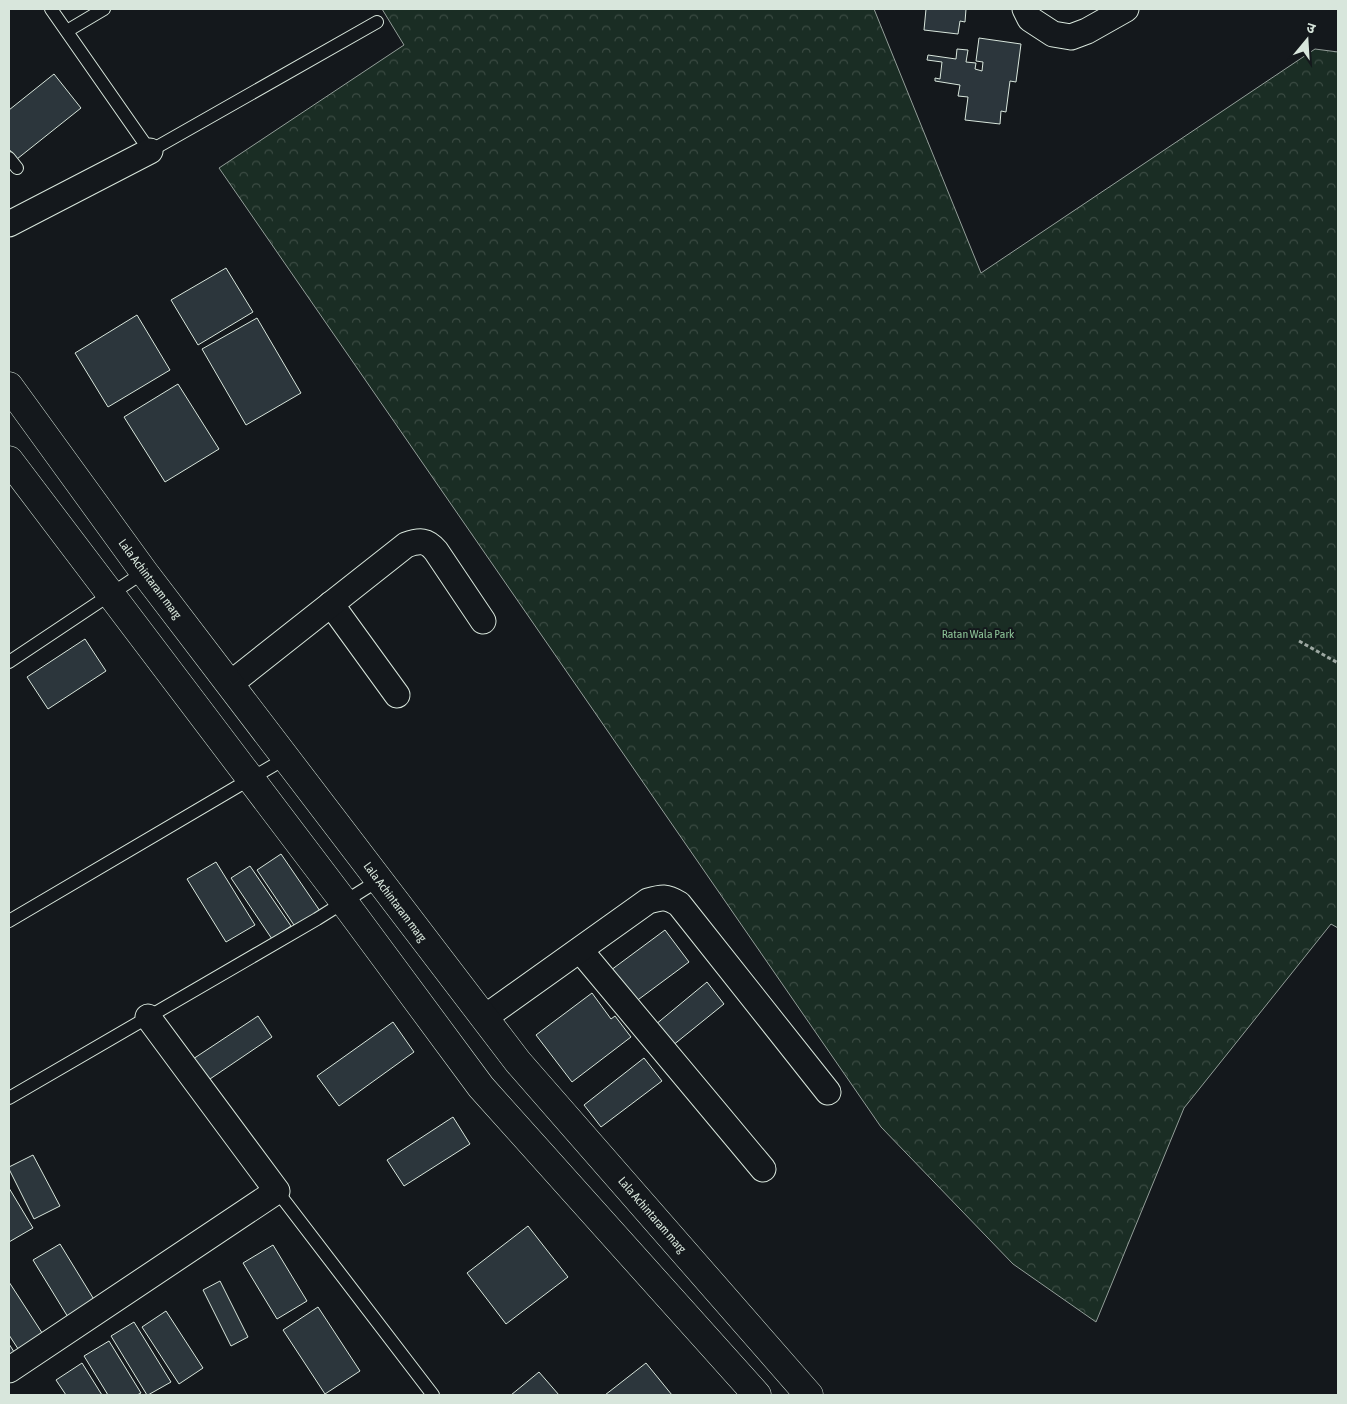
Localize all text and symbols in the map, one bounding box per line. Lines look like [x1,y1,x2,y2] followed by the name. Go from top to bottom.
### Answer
[1282,15,1332,65] north arrow
[1305,19,1318,37] text: उ
[115,536,185,622] street label: Lala Achintaram marg
[942,627,1015,641] park label: Ratan Wala Park
[360,859,430,945] street label: Lala Achintaram marg
[615,1174,689,1256] street label: Lala Achintaram marg

